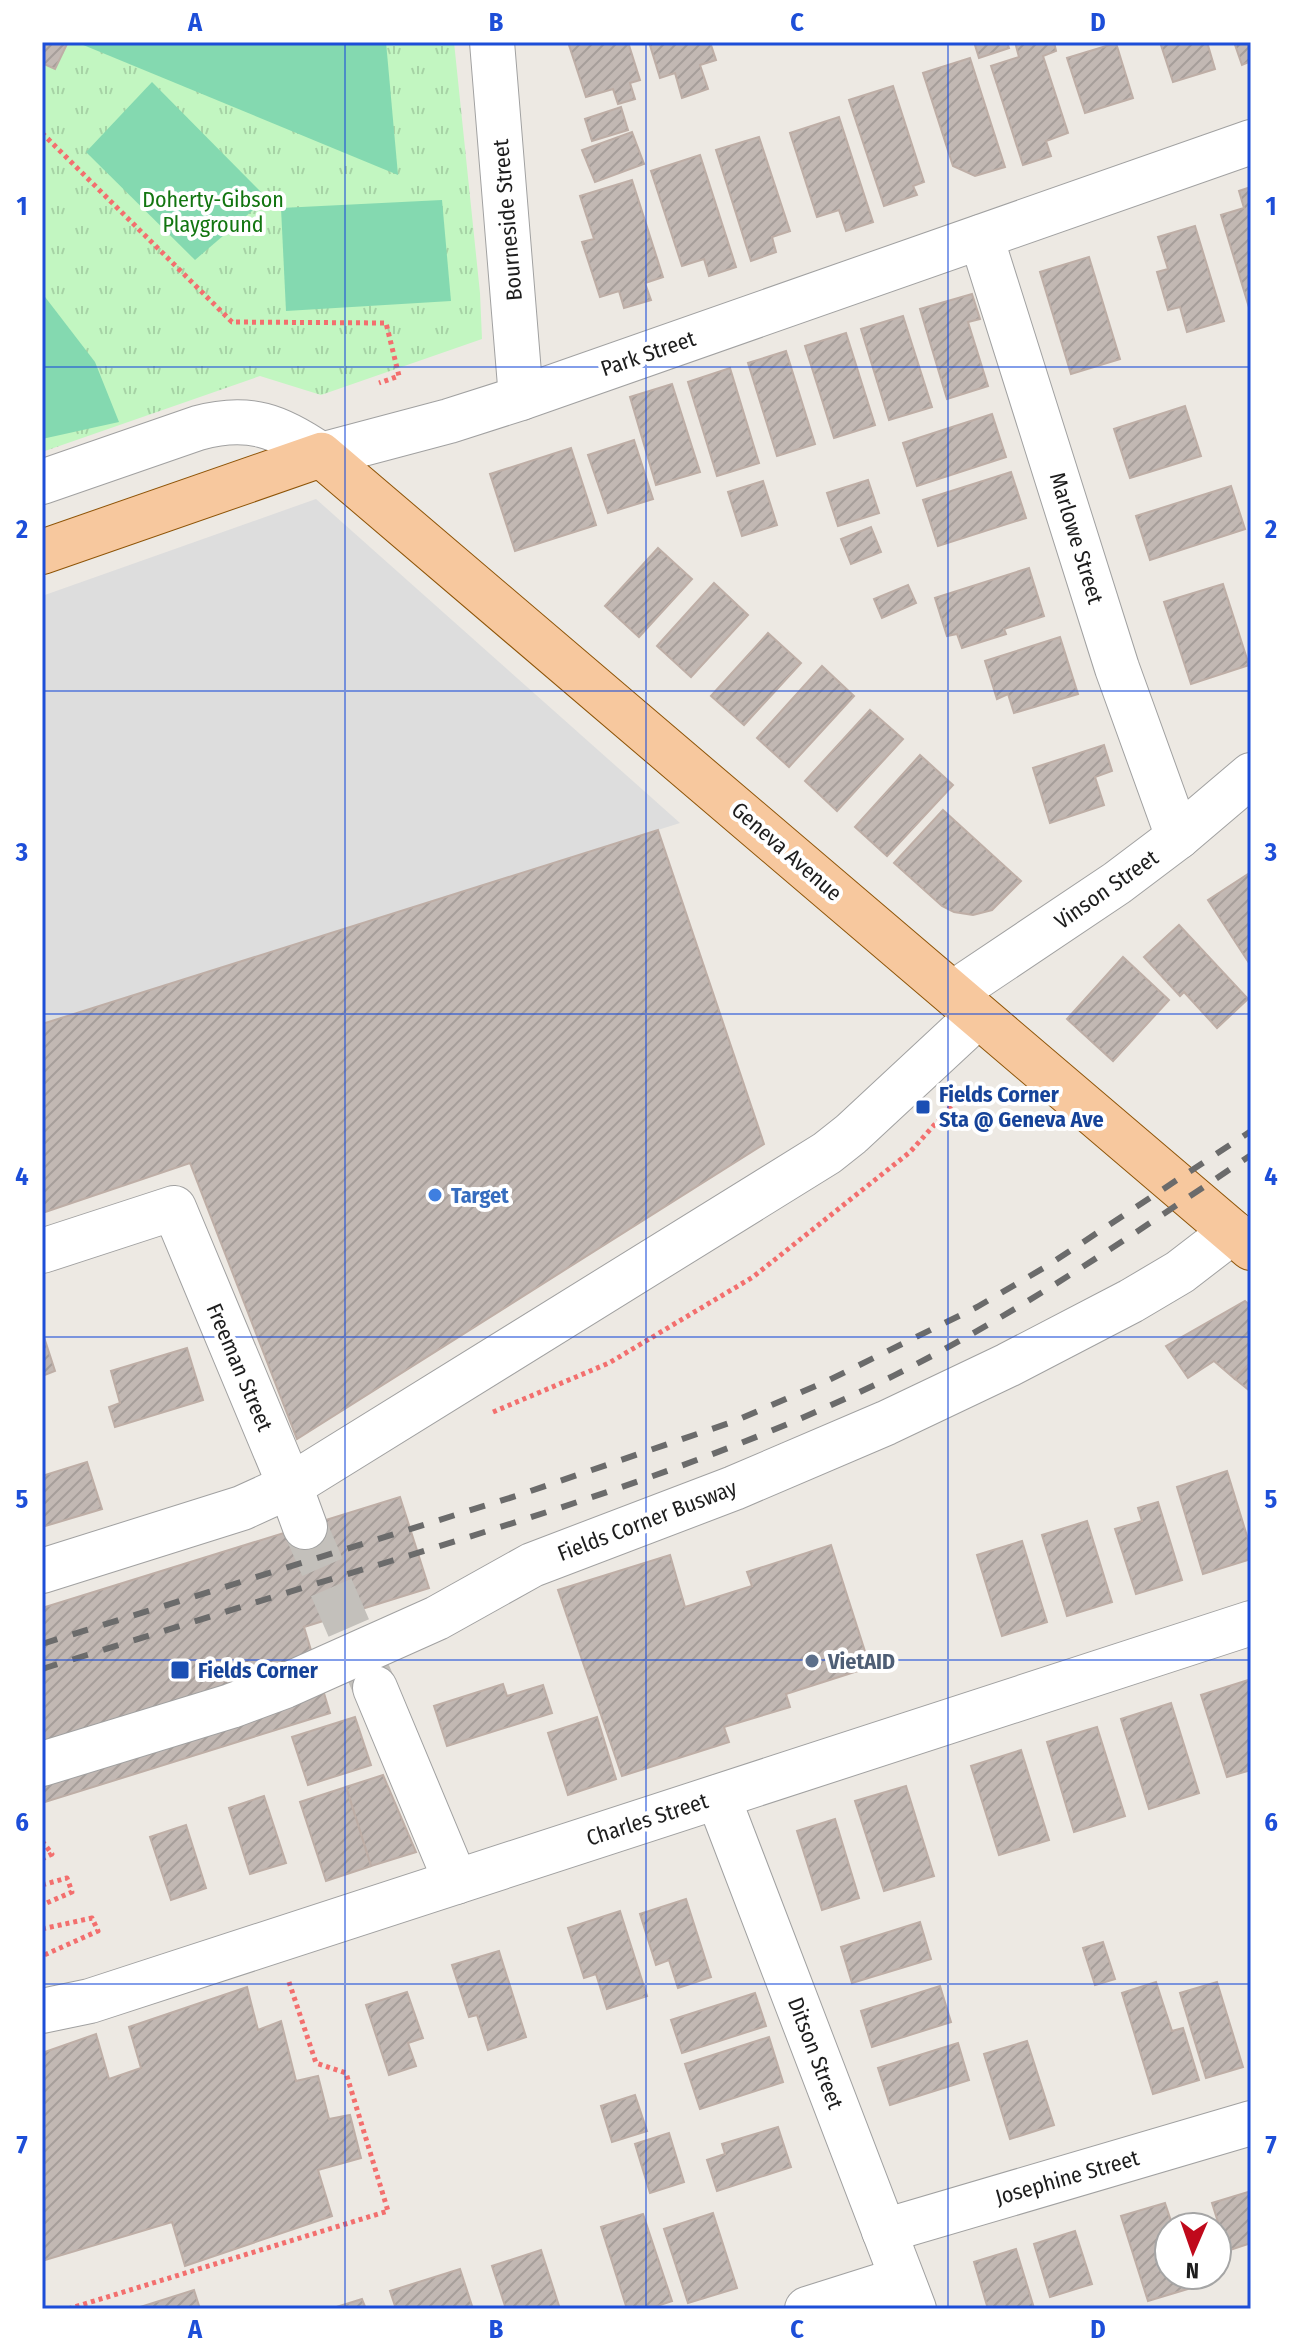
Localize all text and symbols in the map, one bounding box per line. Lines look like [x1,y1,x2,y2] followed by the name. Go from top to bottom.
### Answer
[187,7,203,38] text: A
[489,7,504,38] text: B
[790,7,804,38] text: C
[1090,7,1106,38] text: D
[487,137,528,302] street label: Bourneside Street
[142,186,284,238] park label: Doherty-Gibson Playground
[17,191,28,222] text: 1
[1266,191,1277,222] text: 1
[597,324,700,382] street label: Park Street
[1044,469,1110,608] street label: Marlowe Street
[15,514,28,545] text: 2
[1264,514,1277,545] text: 2
[726,796,847,907] street label: Geneva Avenue
[15,837,28,868] text: 3
[1264,837,1277,868] text: 3
[1049,843,1164,935] street label: Vinson Street
[939,1081,1104,1133] place label: Fields Corner Sta @ Geneva Ave
[914,1098,932,1116] marker: Fields Corner Sta @ Geneva Ave
[15,1161,29,1192] text: 4
[1264,1161,1278,1192] text: 4
[451,1182,509,1209] place label: Target
[426,1186,444,1204] marker: Target
[200,1299,279,1436] street label: Freeman Street
[554,1474,741,1567] street label: Fields Corner Busway
[16,1484,29,1515] text: 5
[1265,1484,1278,1515] text: 5
[827,1648,895,1675] place label: VietAID
[803,1652,821,1670] marker: VietAID
[198,1657,319,1684] place label: Fields Corner
[169,1659,191,1681] marker: Fields Corner
[583,1787,712,1852] street label: Charles Street
[15,1807,29,1838] text: 6
[1264,1807,1278,1838] text: 6
[782,1994,849,2114] street label: Ditson Street
[16,2130,28,2161] text: 7
[1265,2130,1277,2161] text: 7
[992,2144,1143,2211] street label: Josephine Street
[1153,2211,1233,2291] north arrow
[1185,2257,1199,2284] text: N
[187,2314,203,2345] text: A
[489,2314,504,2345] text: B
[790,2314,804,2345] text: C
[1090,2314,1106,2345] text: D

